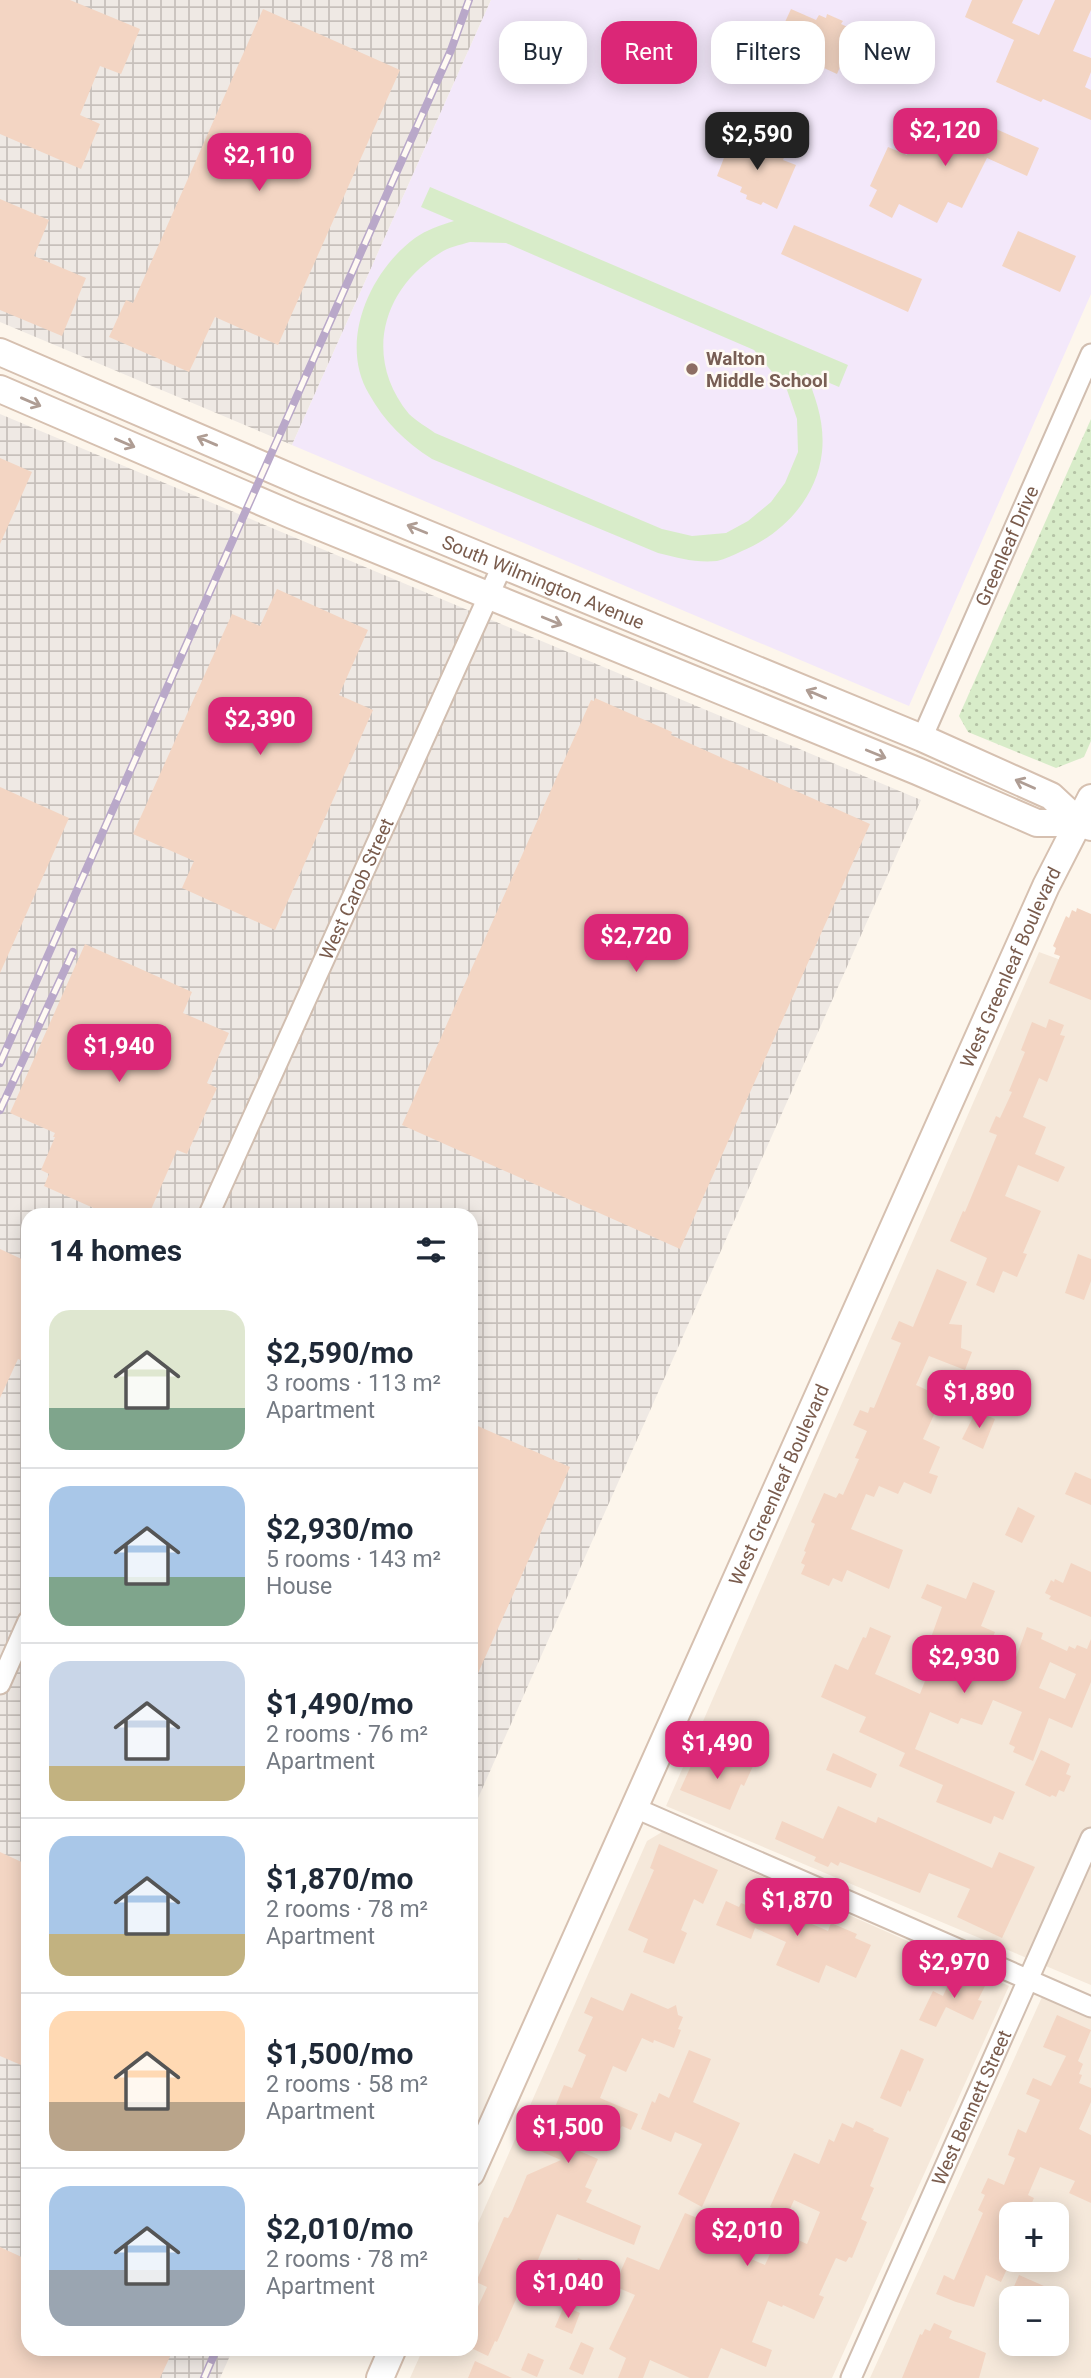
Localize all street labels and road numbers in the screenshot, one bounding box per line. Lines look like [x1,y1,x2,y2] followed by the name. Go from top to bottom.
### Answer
[971,482,1044,610] street label: Greenleaf Drive
[439,530,648,634] street label: South Wilmington Avenue
[315,815,399,963] street label: West Carob Street
[955,863,1066,1071] street label: West Greenleaf Boulevard
[724,1381,834,1589] street label: West Greenleaf Boulevard
[927,2026,1016,2189] street label: West Bennett Street

